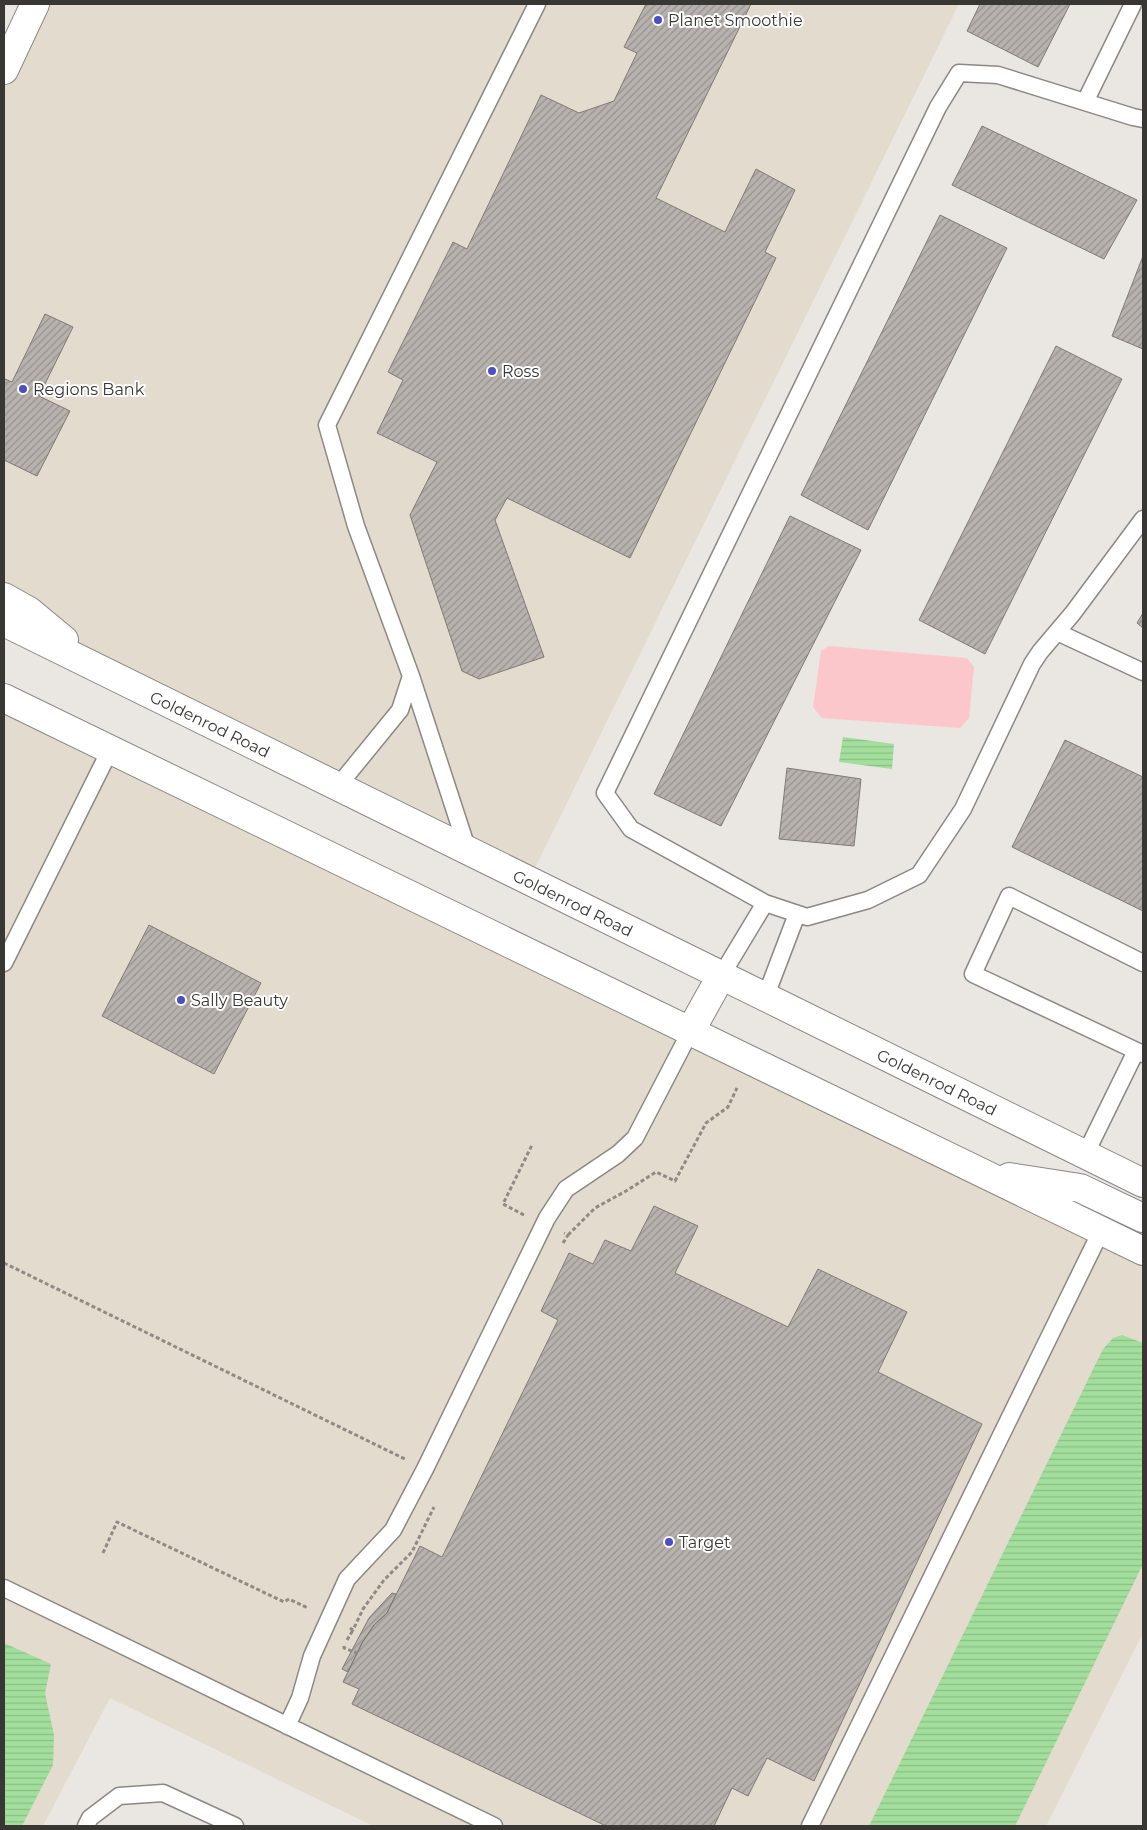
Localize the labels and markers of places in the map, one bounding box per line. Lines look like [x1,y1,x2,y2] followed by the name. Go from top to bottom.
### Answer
[668,11,803,30] place label: Planet Smoothie
[652,14,664,26] marker: Planet Smoothie
[502,362,539,381] place label: Ross
[486,365,498,377] marker: Ross
[33,380,145,399] place label: Regions Bank
[17,383,29,395] marker: Regions Bank
[191,991,288,1010] place label: Sally Beauty
[175,994,187,1006] marker: Sally Beauty
[679,1533,731,1552] place label: Target
[663,1536,675,1548] marker: Target

